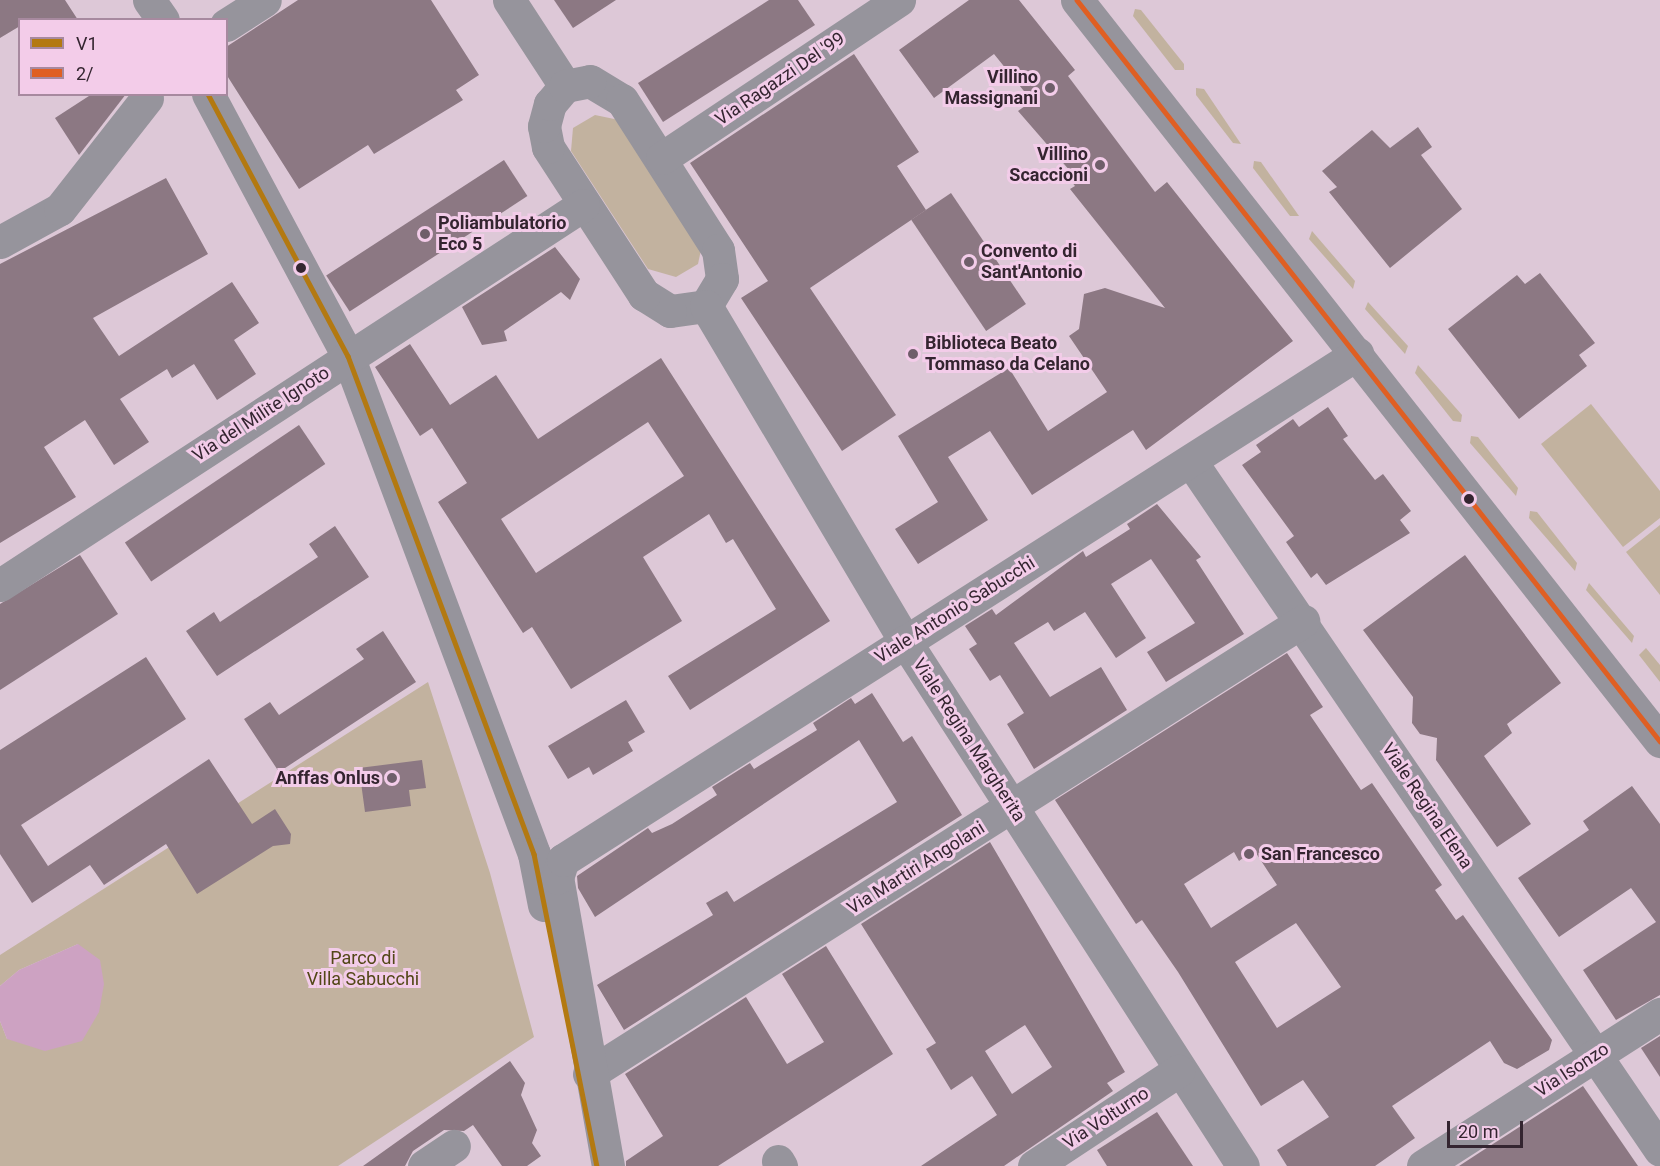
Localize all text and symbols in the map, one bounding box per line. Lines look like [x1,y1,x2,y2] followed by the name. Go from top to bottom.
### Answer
[18,18,228,96] legend
[711,28,849,130] street label: Via Ragazzi Del '99
[76,33,98,54] text: V1
[76,63,94,84] text: 2/
[944,67,1038,110] place label: Villino Massignani
[1043,81,1057,95] marker: Villino Massignani
[1009,144,1088,186] place label: Villino Scaccioni
[1093,158,1107,172] marker: Villino Scaccioni
[438,213,567,256] place label: Poliambulatorio Eco 5
[416,225,434,243] marker: Poliambulatorio Eco 5
[981,241,1083,284] place label: Convento di Sant'Antonio
[962,255,976,269] marker: Convento di Sant'Antonio
[295,262,307,274] unlabelled marker
[925,333,1090,376] place label: Biblioteca Beato Tommaso da Celano
[906,347,920,361] marker: Biblioteca Beato Tommaso da Celano
[189,362,333,466] street label: Via del Milite Ignoto
[1463,493,1475,505] unlabelled marker
[871,552,1039,668] street label: Viale Antonio Sabucchi
[908,654,1030,826] street label: Viale Regina Margherita
[1377,739,1477,873] street label: Viale Regina Elena
[275,767,380,789] place label: Anffas Onlus
[385,771,399,785] marker: Anffas Onlus
[843,817,989,919] street label: Via Martiri Angolani
[1261,843,1380,865] place label: San Francesco
[1242,847,1256,861] marker: San Francesco
[307,948,419,990] park label: Parco di Villa Sabucchi
[1531,1038,1613,1102] street label: Via Isonzo
[1059,1082,1153,1154] street label: Via Volturno
[1450,1109,1526,1147] scale bar
[1458,1121,1498,1142] text: 20 m

